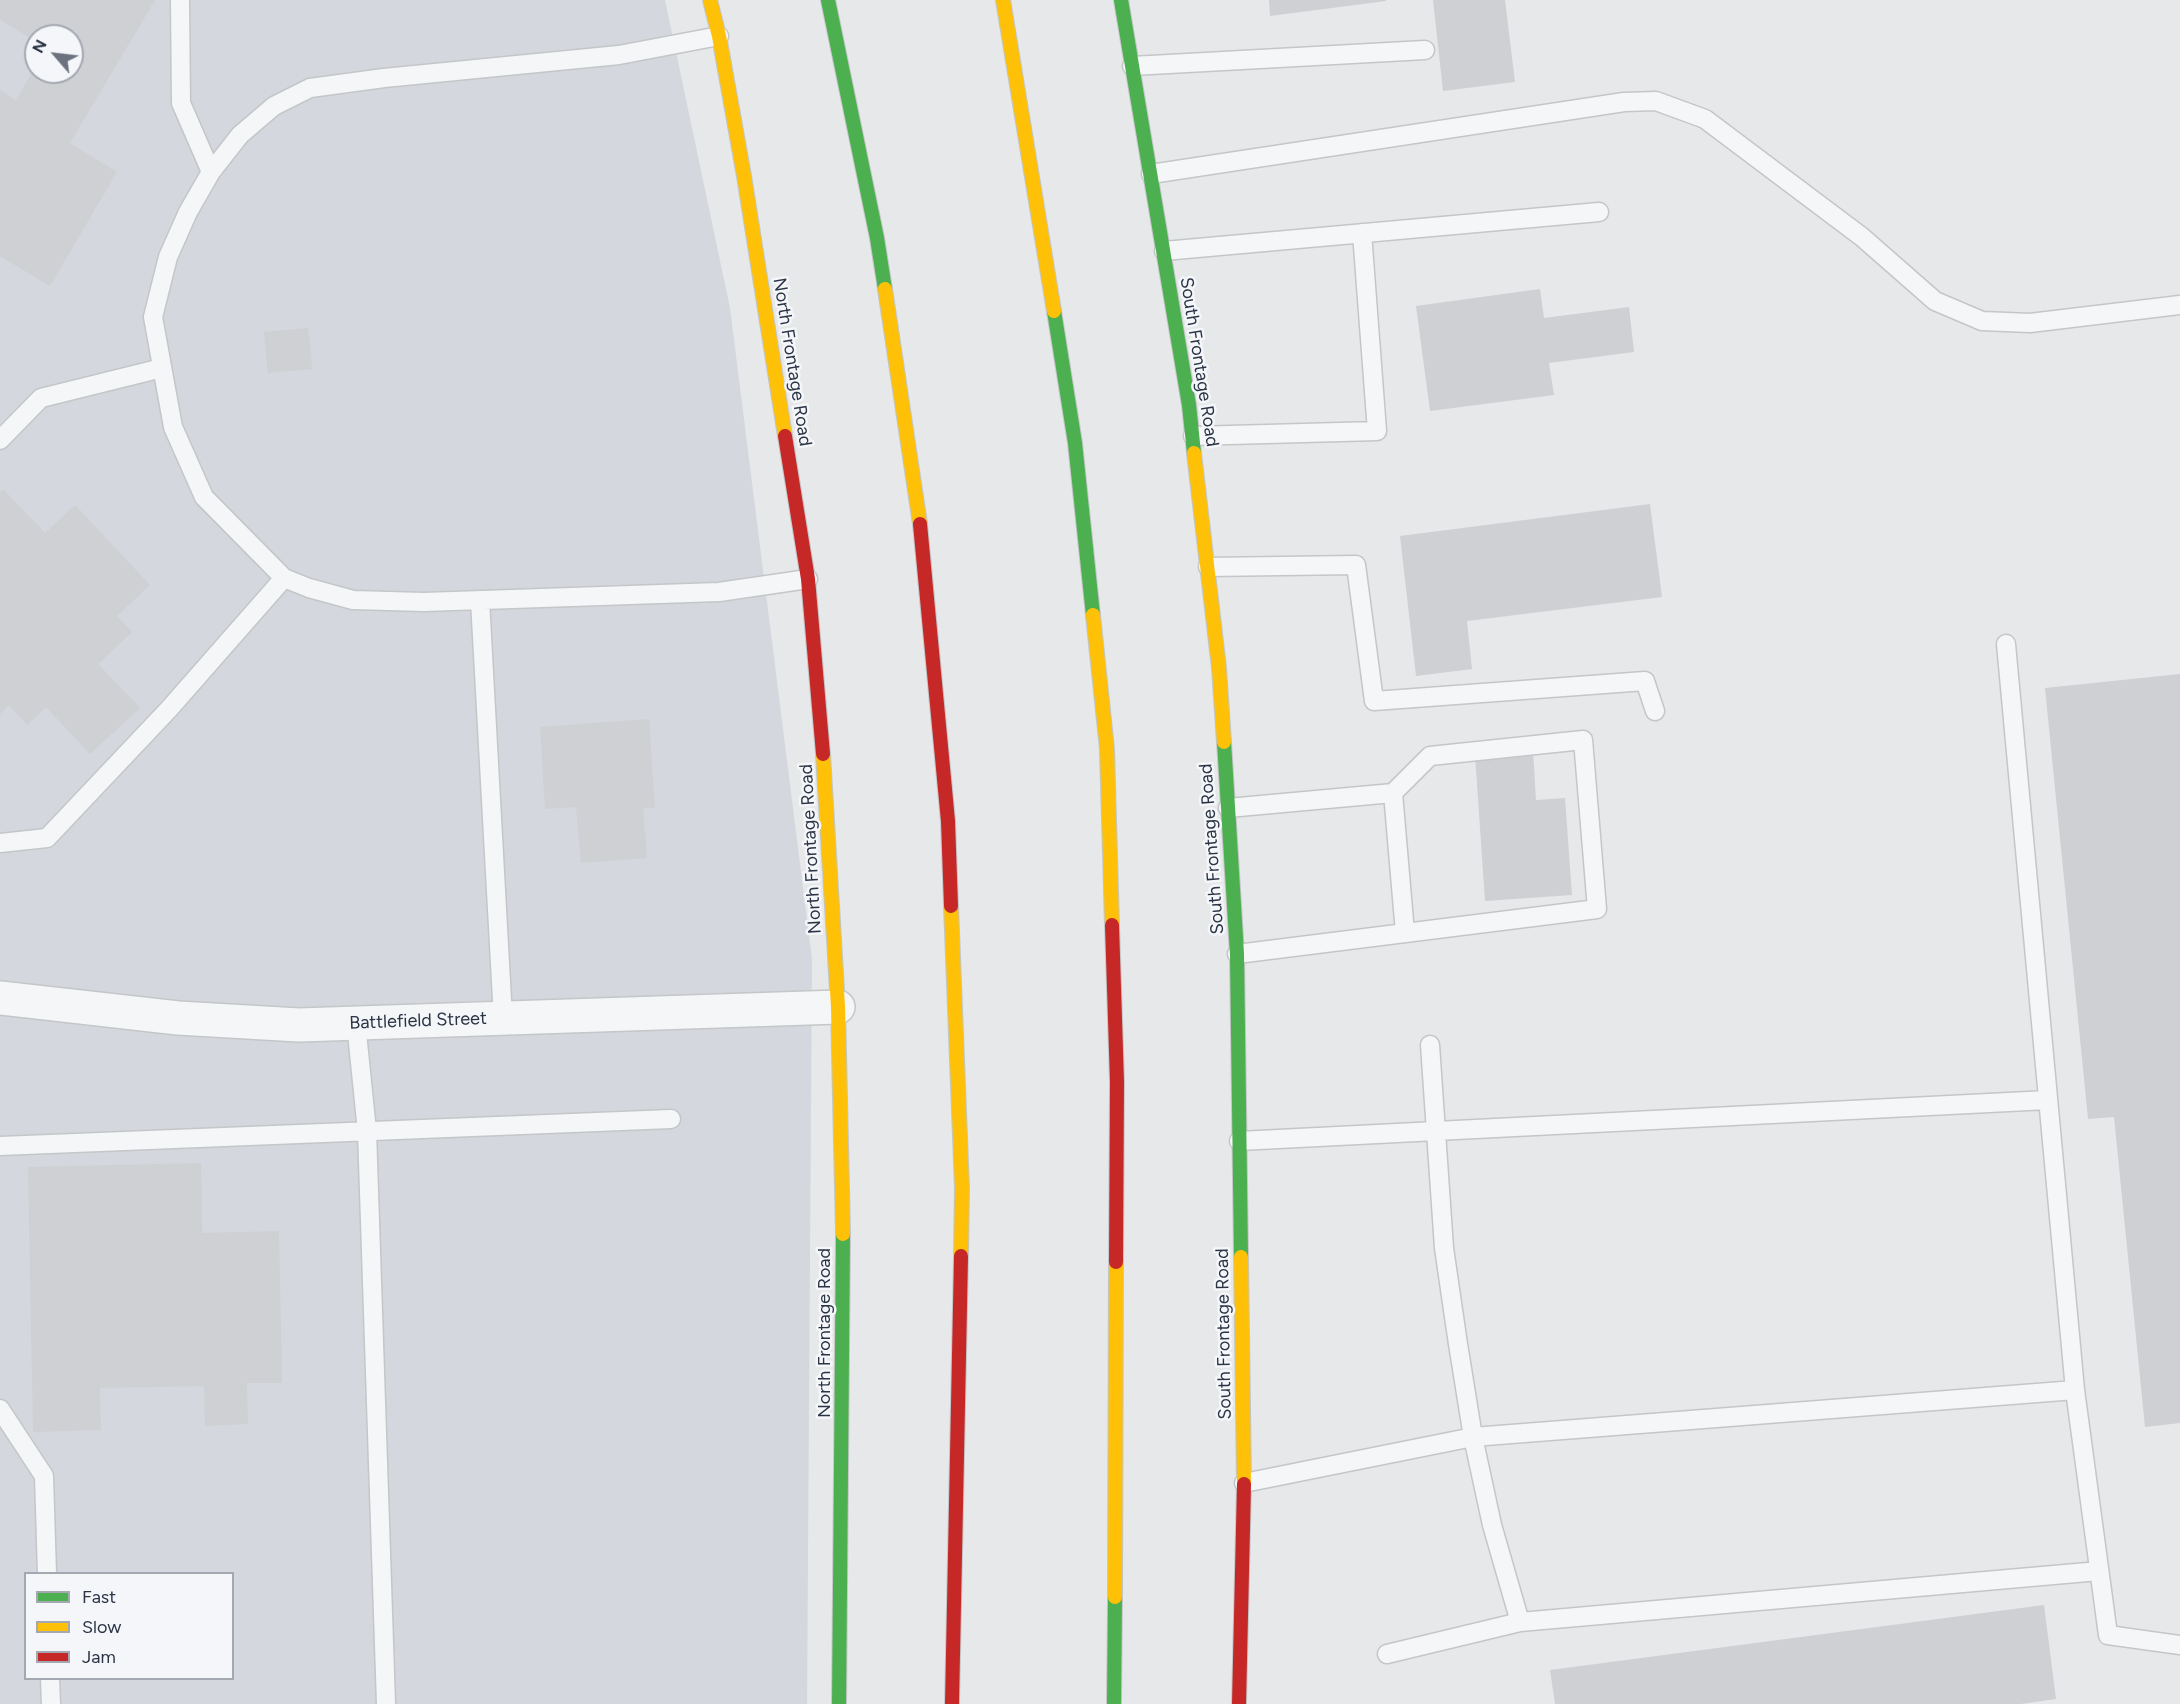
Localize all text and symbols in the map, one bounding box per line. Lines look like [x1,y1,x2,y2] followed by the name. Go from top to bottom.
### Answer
[24,24,84,84] north arrow
[28,36,51,56] text: N
[768,276,816,448] street label: North Frontage Road
[1175,276,1223,448] street label: South Frontage Road
[796,763,826,935] street label: North Frontage Road
[1195,763,1229,935] street label: South Frontage Road
[349,1008,487,1034] street label: Battlefield Street
[814,1248,836,1418] street label: North Frontage Road
[1212,1248,1236,1420] street label: South Frontage Road
[24,1572,234,1680] legend
[82,1586,116,1608] text: Fast
[82,1616,121,1638] text: Slow
[82,1646,116,1668] text: Jam

